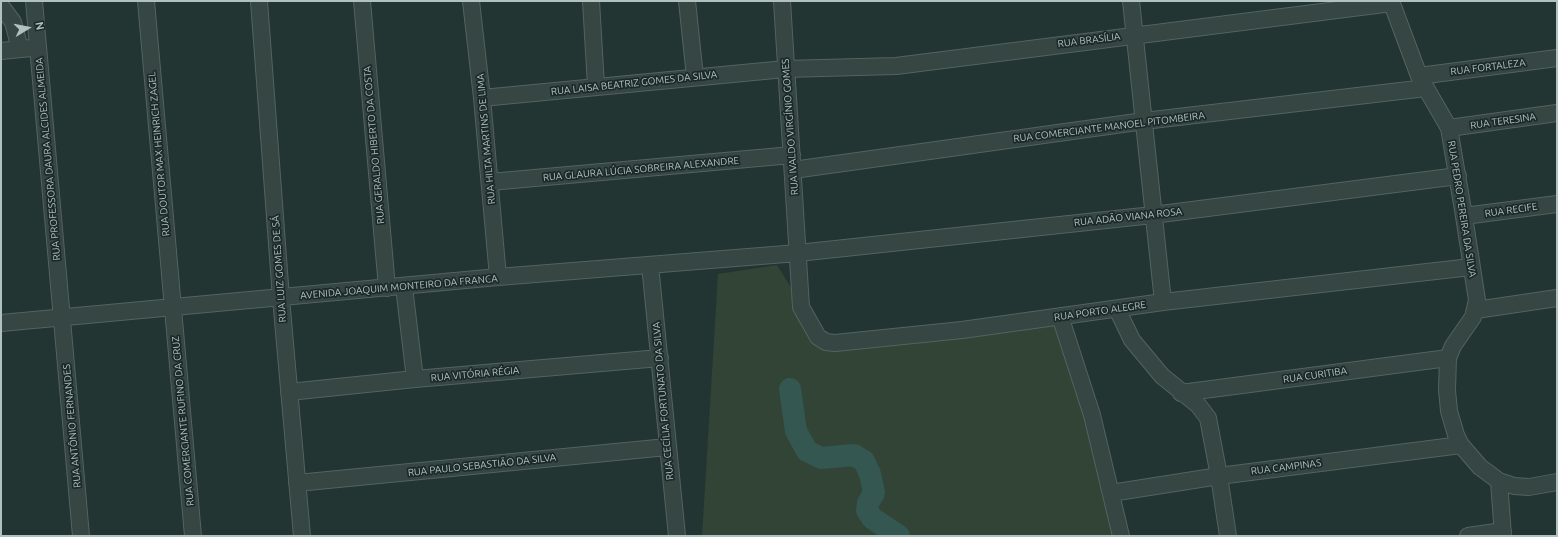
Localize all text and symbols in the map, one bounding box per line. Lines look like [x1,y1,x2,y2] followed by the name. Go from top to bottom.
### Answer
[8,8,48,48] north arrow
[33,21,46,31] text: N
[1057,30,1121,50] street label: RUA BRASÍLIA
[1450,56,1526,78] street label: RUA FORTALEZA
[33,57,63,261] street label: RUA PROFESSORA DAURA ALCIDES ALMEIDA
[779,58,801,196] street label: RUA IVALDO VIRGÍNIO GOMES
[361,65,387,225] street label: RUA GERALDO HIBERTO DA COSTA
[550,68,718,98] street label: RUA LAISA BEATRIZ GOMES DA SILVA
[146,71,172,237] street label: RUA DOUTOR MAX HEINRICH ZAGEL
[474,73,498,205] street label: RUA HILTA MARTINS DE LIMA
[1013,109,1205,145] street label: RUA COMERCIANTE MANOEL PITOMBEIRA
[1469,110,1537,132] street label: RUA TERESINA
[1445,140,1479,278] street label: RUA PEDRO PEREIRA DA SILVA
[542,154,740,184] street label: RUA GLAURA LÚCIA SOBREIRA ALEXANDRE
[1484,200,1538,220] street label: RUA RECIFE
[1073,205,1183,229] street label: RUA ADÃO VIANA ROSA
[269,215,289,323] street label: RUA LUIZ GOMES DE SÁ
[300,272,498,302] street label: AVENIDA JOAQUIM MONTEIRO DA FRANCA
[1053,299,1147,323] street label: RUA PORTO ALEGRE
[650,321,676,481] street label: RUA CECÍLIA FORTUNATO DA SILVA
[170,336,196,506] street label: RUA COMERCIANTE RUFINO DA CRUZ
[61,364,83,488] street label: RUA ANTÔNIO FERNANDES
[430,364,520,384] street label: RUA VITÓRIA RÉGIA
[1282,365,1348,385] street label: RUA CURITIBA
[407,451,557,479] street label: RUA PAULO SEBASTIÃO DA SILVA
[1250,457,1322,477] street label: RUA CAMPINAS

